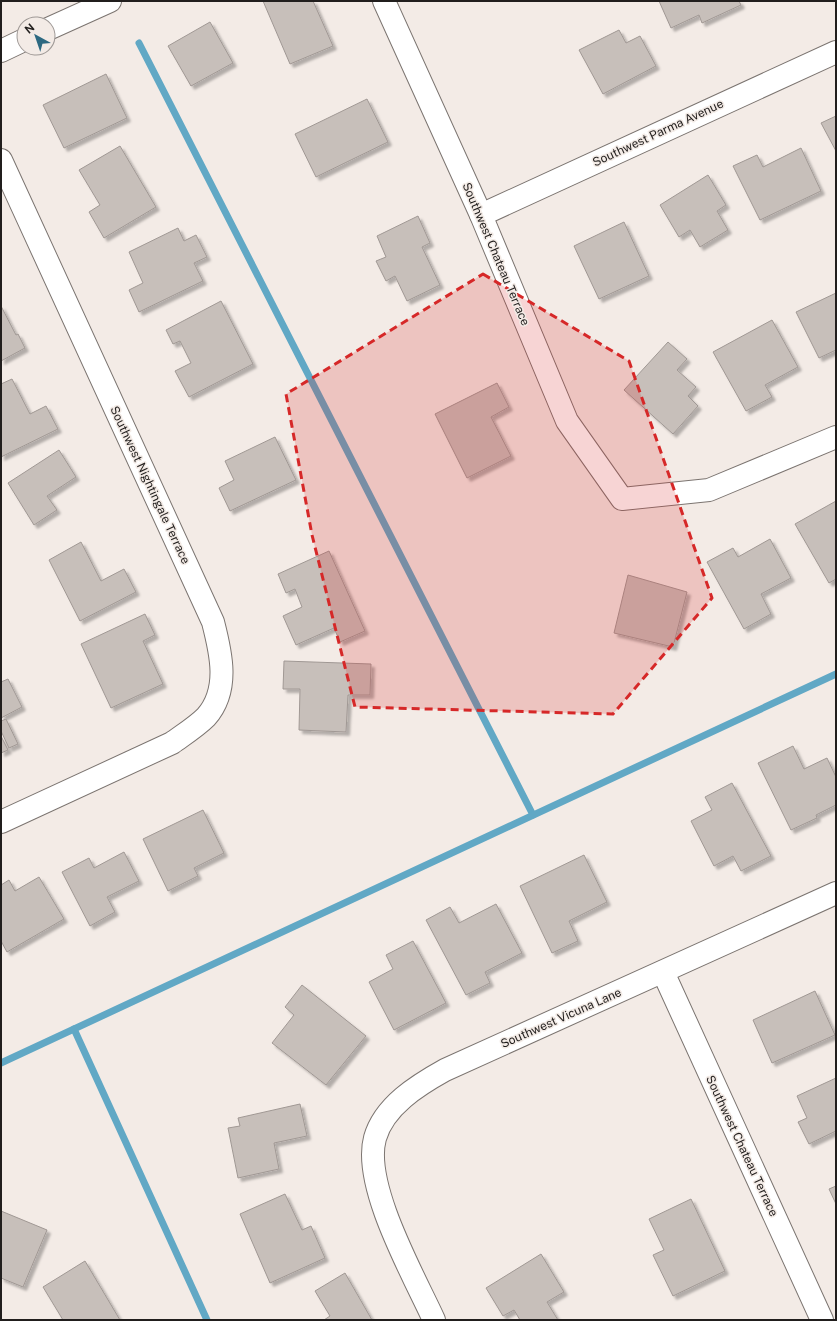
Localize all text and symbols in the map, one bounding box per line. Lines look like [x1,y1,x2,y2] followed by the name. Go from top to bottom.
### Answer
[16,16,56,56] north arrow
[22,21,37,36] text: N
[590,96,726,169] street label: Southwest Parma Avenue
[459,180,533,328] street label: Southwest Chateau Terrace
[107,404,193,566] street label: Southwest Nightingale Terrace
[499,985,624,1051] street label: Southwest Vicuna Lane
[703,1073,781,1219] street label: Southwest Chateau Terrace

